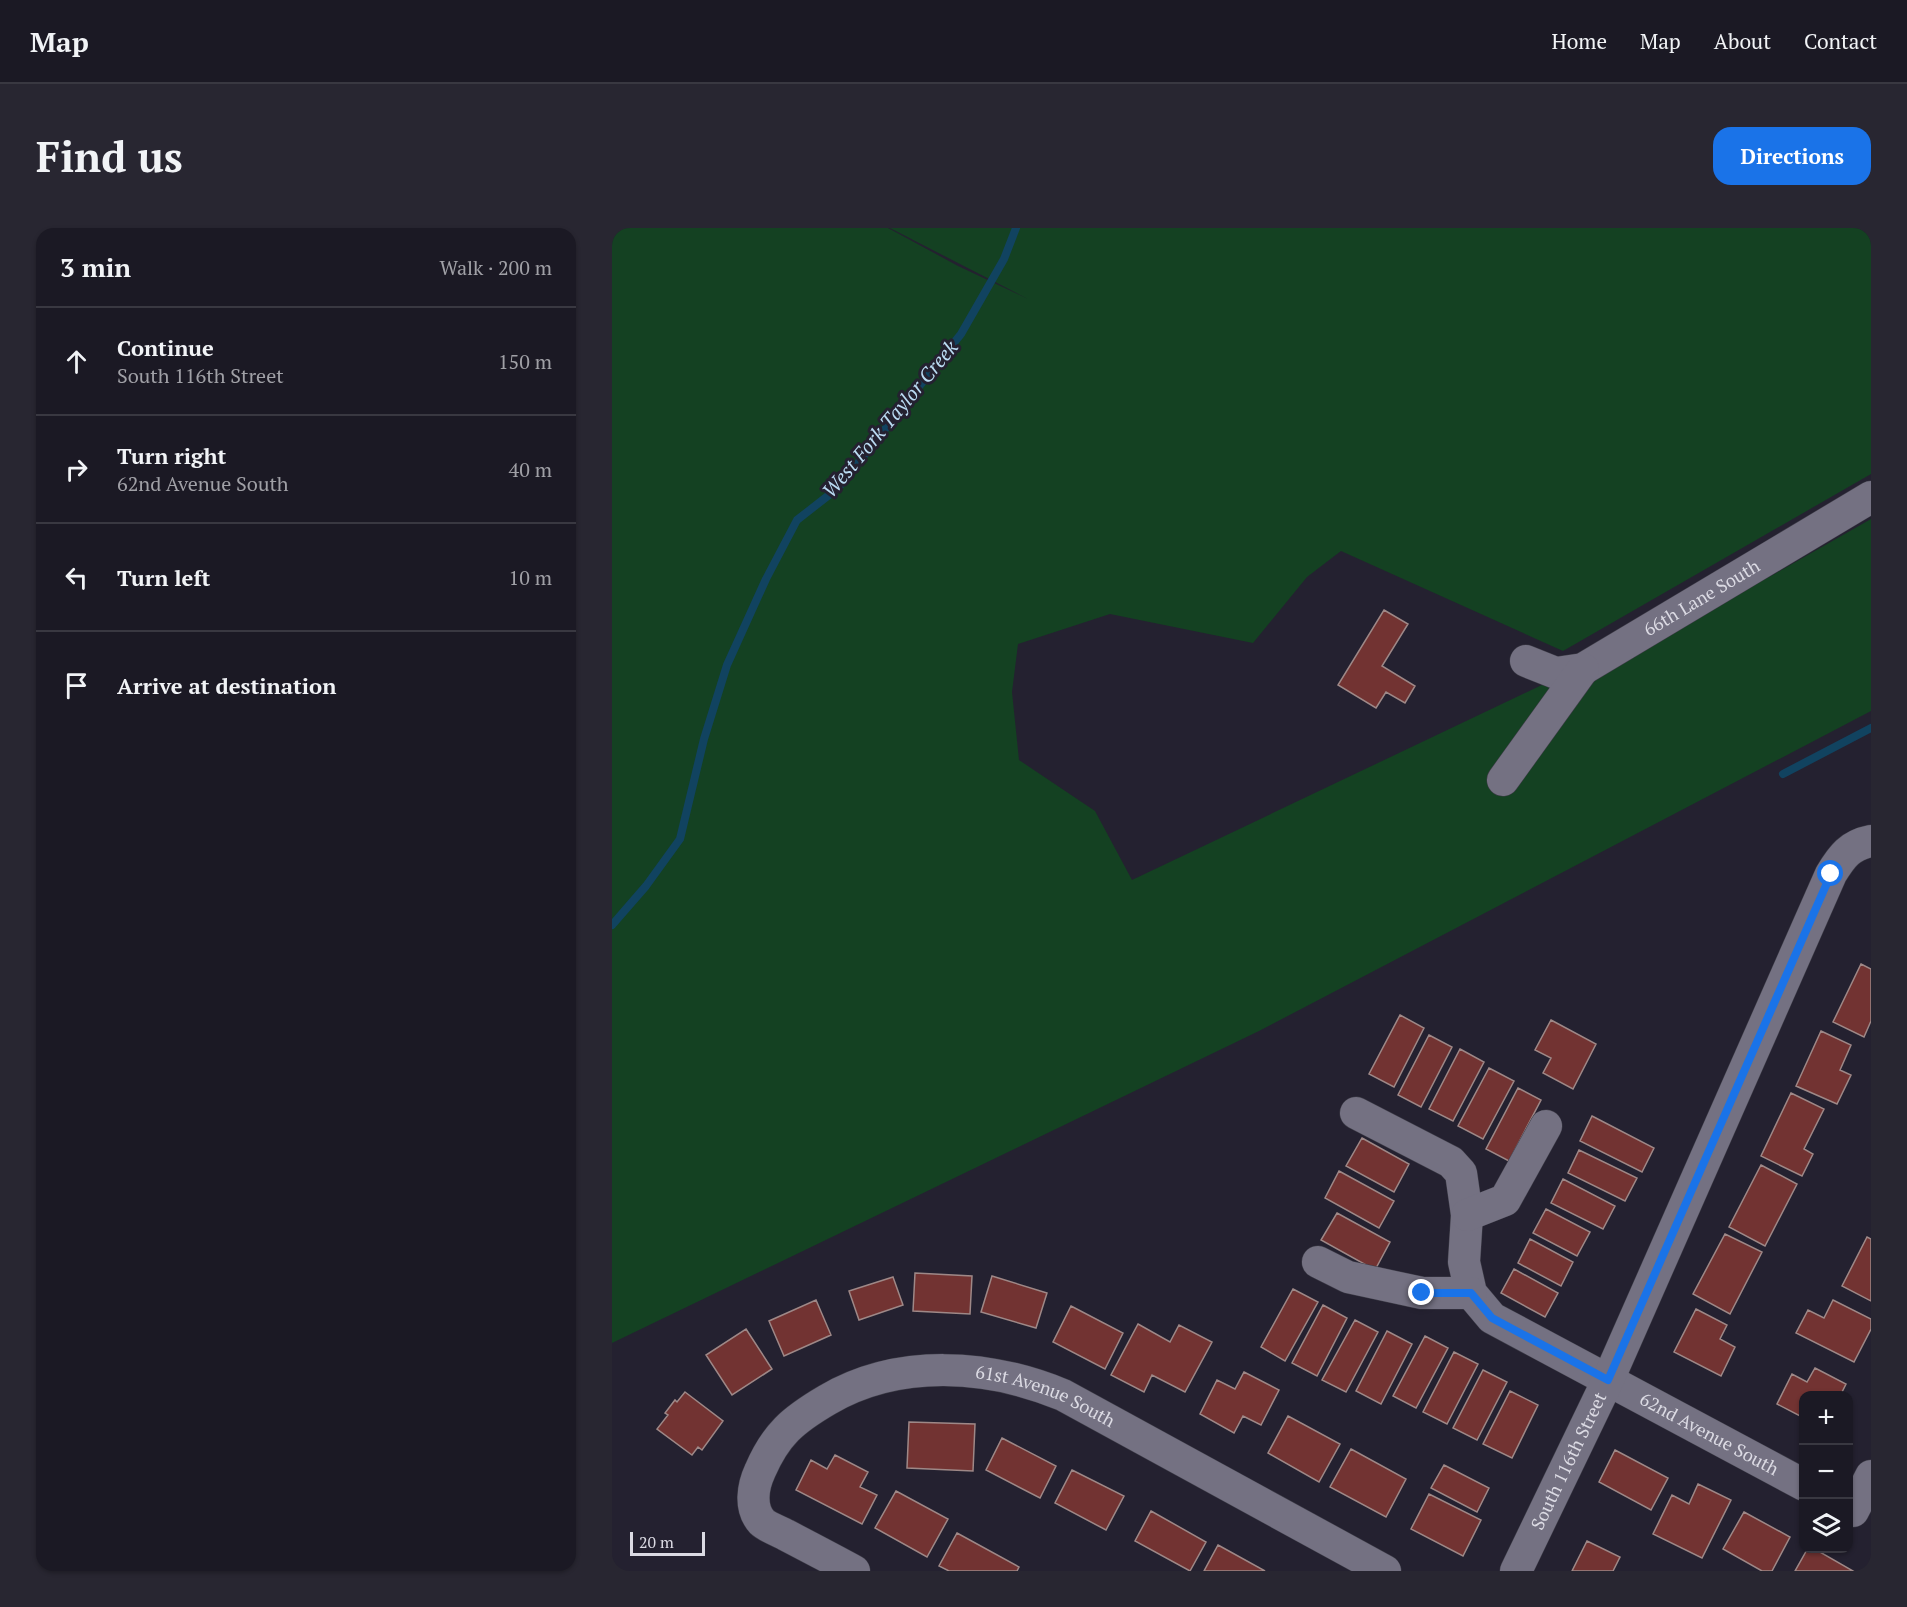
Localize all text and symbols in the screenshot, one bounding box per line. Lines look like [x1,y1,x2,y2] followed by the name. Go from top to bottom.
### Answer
[30,23,89,60] text: Map
[1551,27,1607,55] text: Home
[1640,27,1681,55] text: Map
[1714,27,1771,55] text: About
[1804,27,1877,55] text: Contact
[1713,127,1871,185] button: Directions
[36,128,183,184] text: Find us
[60,250,131,284] text: 3 min
[440,254,552,281] text: Walk · 200 m
[117,333,214,362] text: Continue
[816,334,964,503] water label: West Fork Taylor Creek
[60,345,93,378] icon: ahead
[498,348,552,375] text: 150 m
[117,362,284,389] text: South 116th Street
[117,441,226,470] text: Turn right
[60,453,93,486] icon: right
[509,456,552,483] text: 40 m
[117,470,289,497] text: 62nd Avenue South
[1639,553,1764,641] street label: 66th Lane South
[60,561,93,594] icon: left
[117,563,210,592] text: Turn left
[509,564,552,591] text: 10 m
[60,669,93,702] icon: arrive
[117,671,336,700] text: Arrive at destination
[1817,860,1843,886] route start
[1408,1279,1434,1305] route end
[974,1359,1120,1432] street label: 61st Avenue South
[1636,1386,1784,1481] street label: 62nd Avenue South
[1525,1388,1612,1534] street label: South 116th Street
[1799,1391,1853,1553] map controls
[1799,1391,1853,1445] button: +
[1799,1445,1853,1499] button: −
[1799,1499,1853,1553] button: layers
[630,1529,705,1556] scale bar
[639,1531,674,1553] text: 20 m

